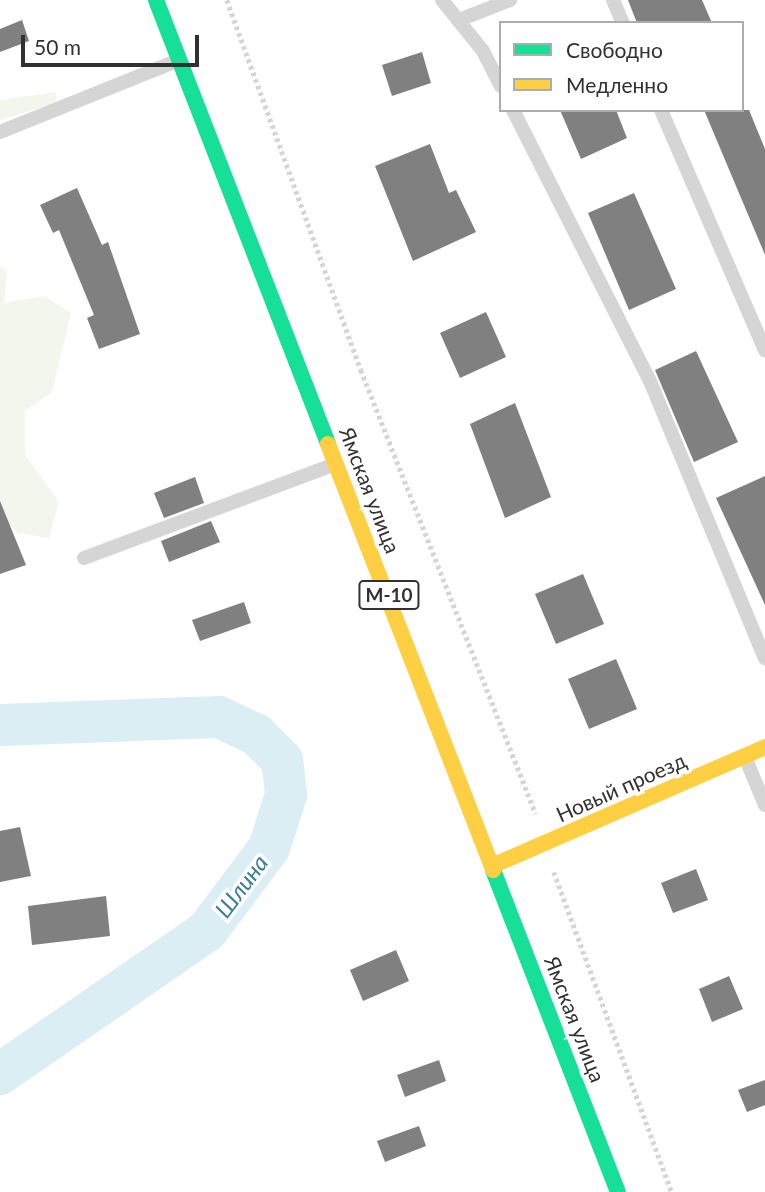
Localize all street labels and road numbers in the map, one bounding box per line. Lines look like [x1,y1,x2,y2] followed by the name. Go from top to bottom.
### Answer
[334,423,406,557] street label: Ямская улица
[358,580,420,610] road number: М-10
[552,747,690,827] street label: Новый проезд
[539,952,611,1086] street label: Ямская улица

